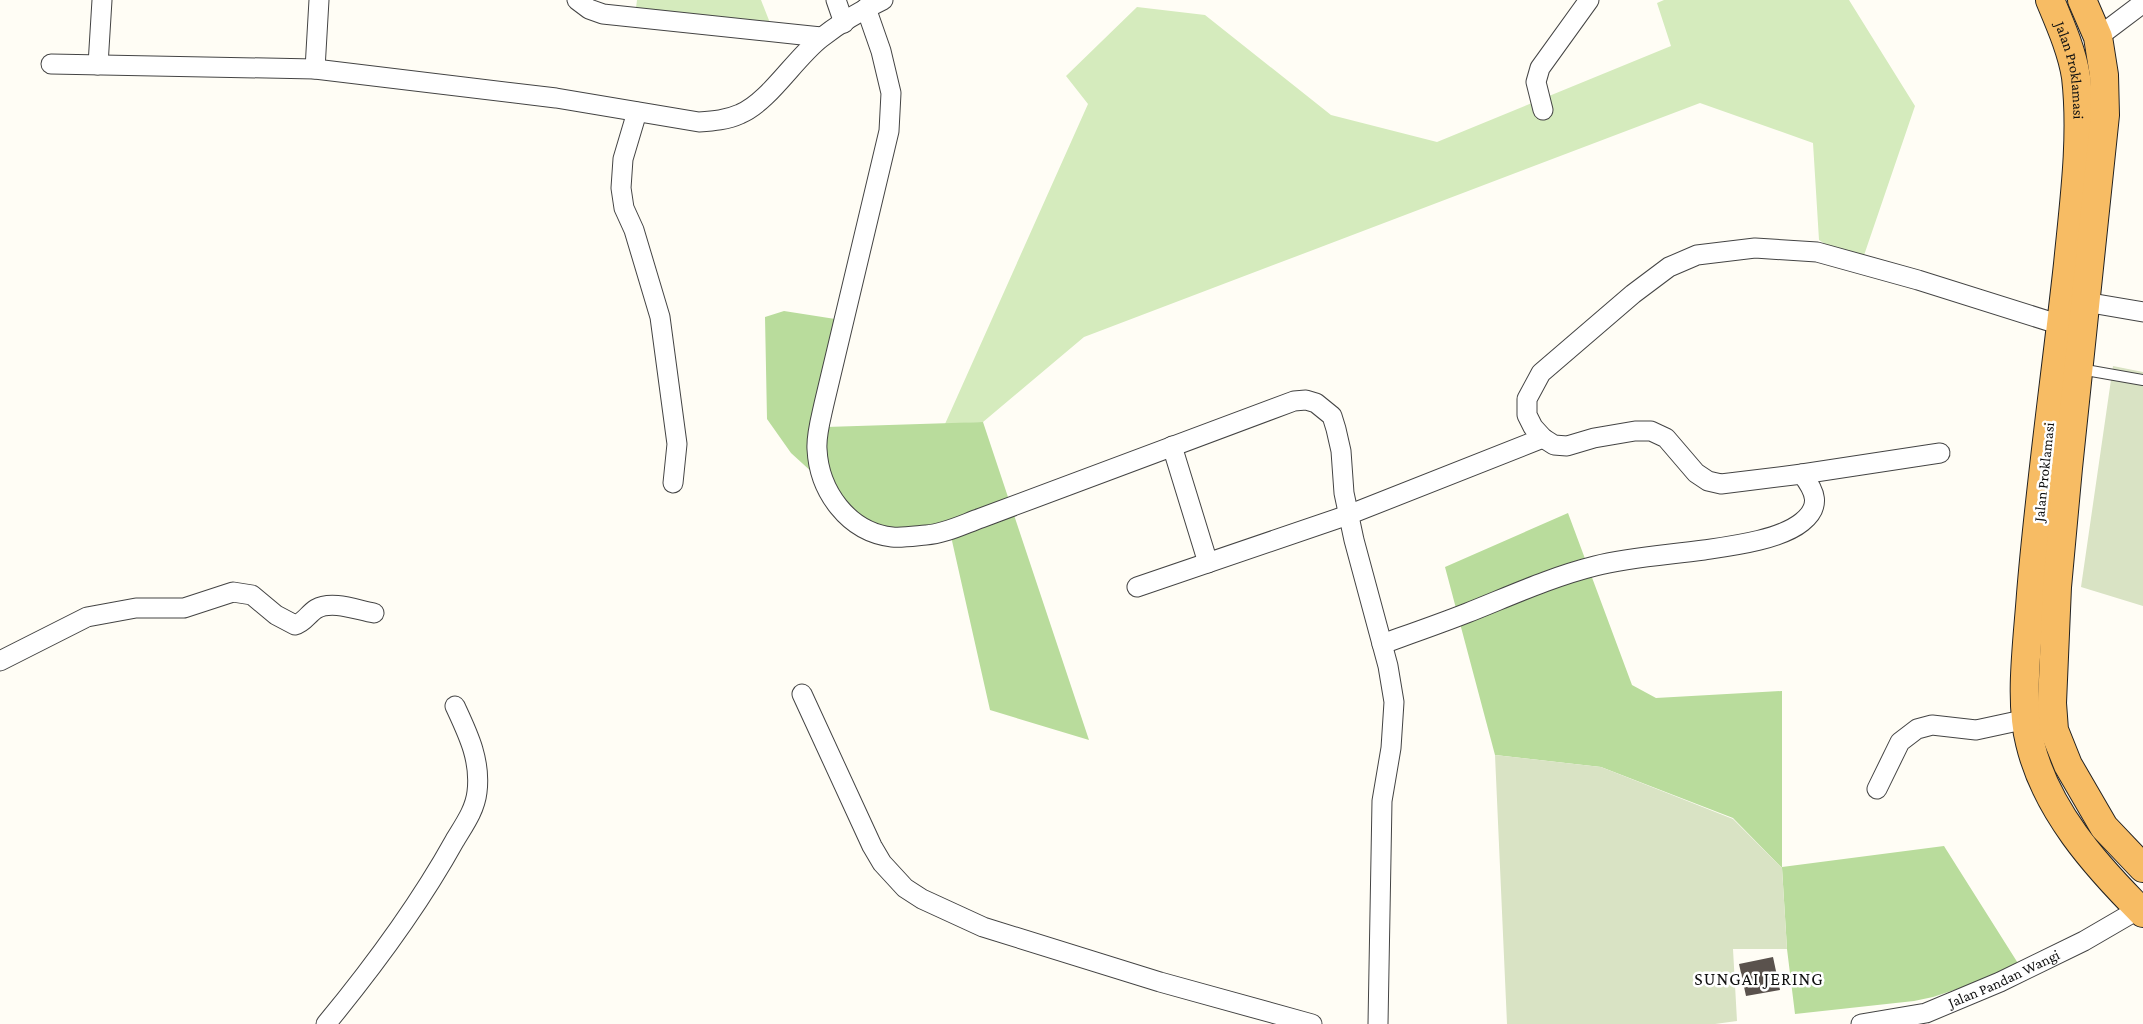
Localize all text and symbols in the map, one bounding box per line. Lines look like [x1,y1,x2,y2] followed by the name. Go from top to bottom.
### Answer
[2050,17,2087,120] street label: Jalan Proklamasi
[2031,421,2058,525] street label: Jalan Proklamasi
[1944,946,2062,1012] street label: Jalan Pandan Wangi
[1694,969,1824,989] district label: SUNGAI JERING

